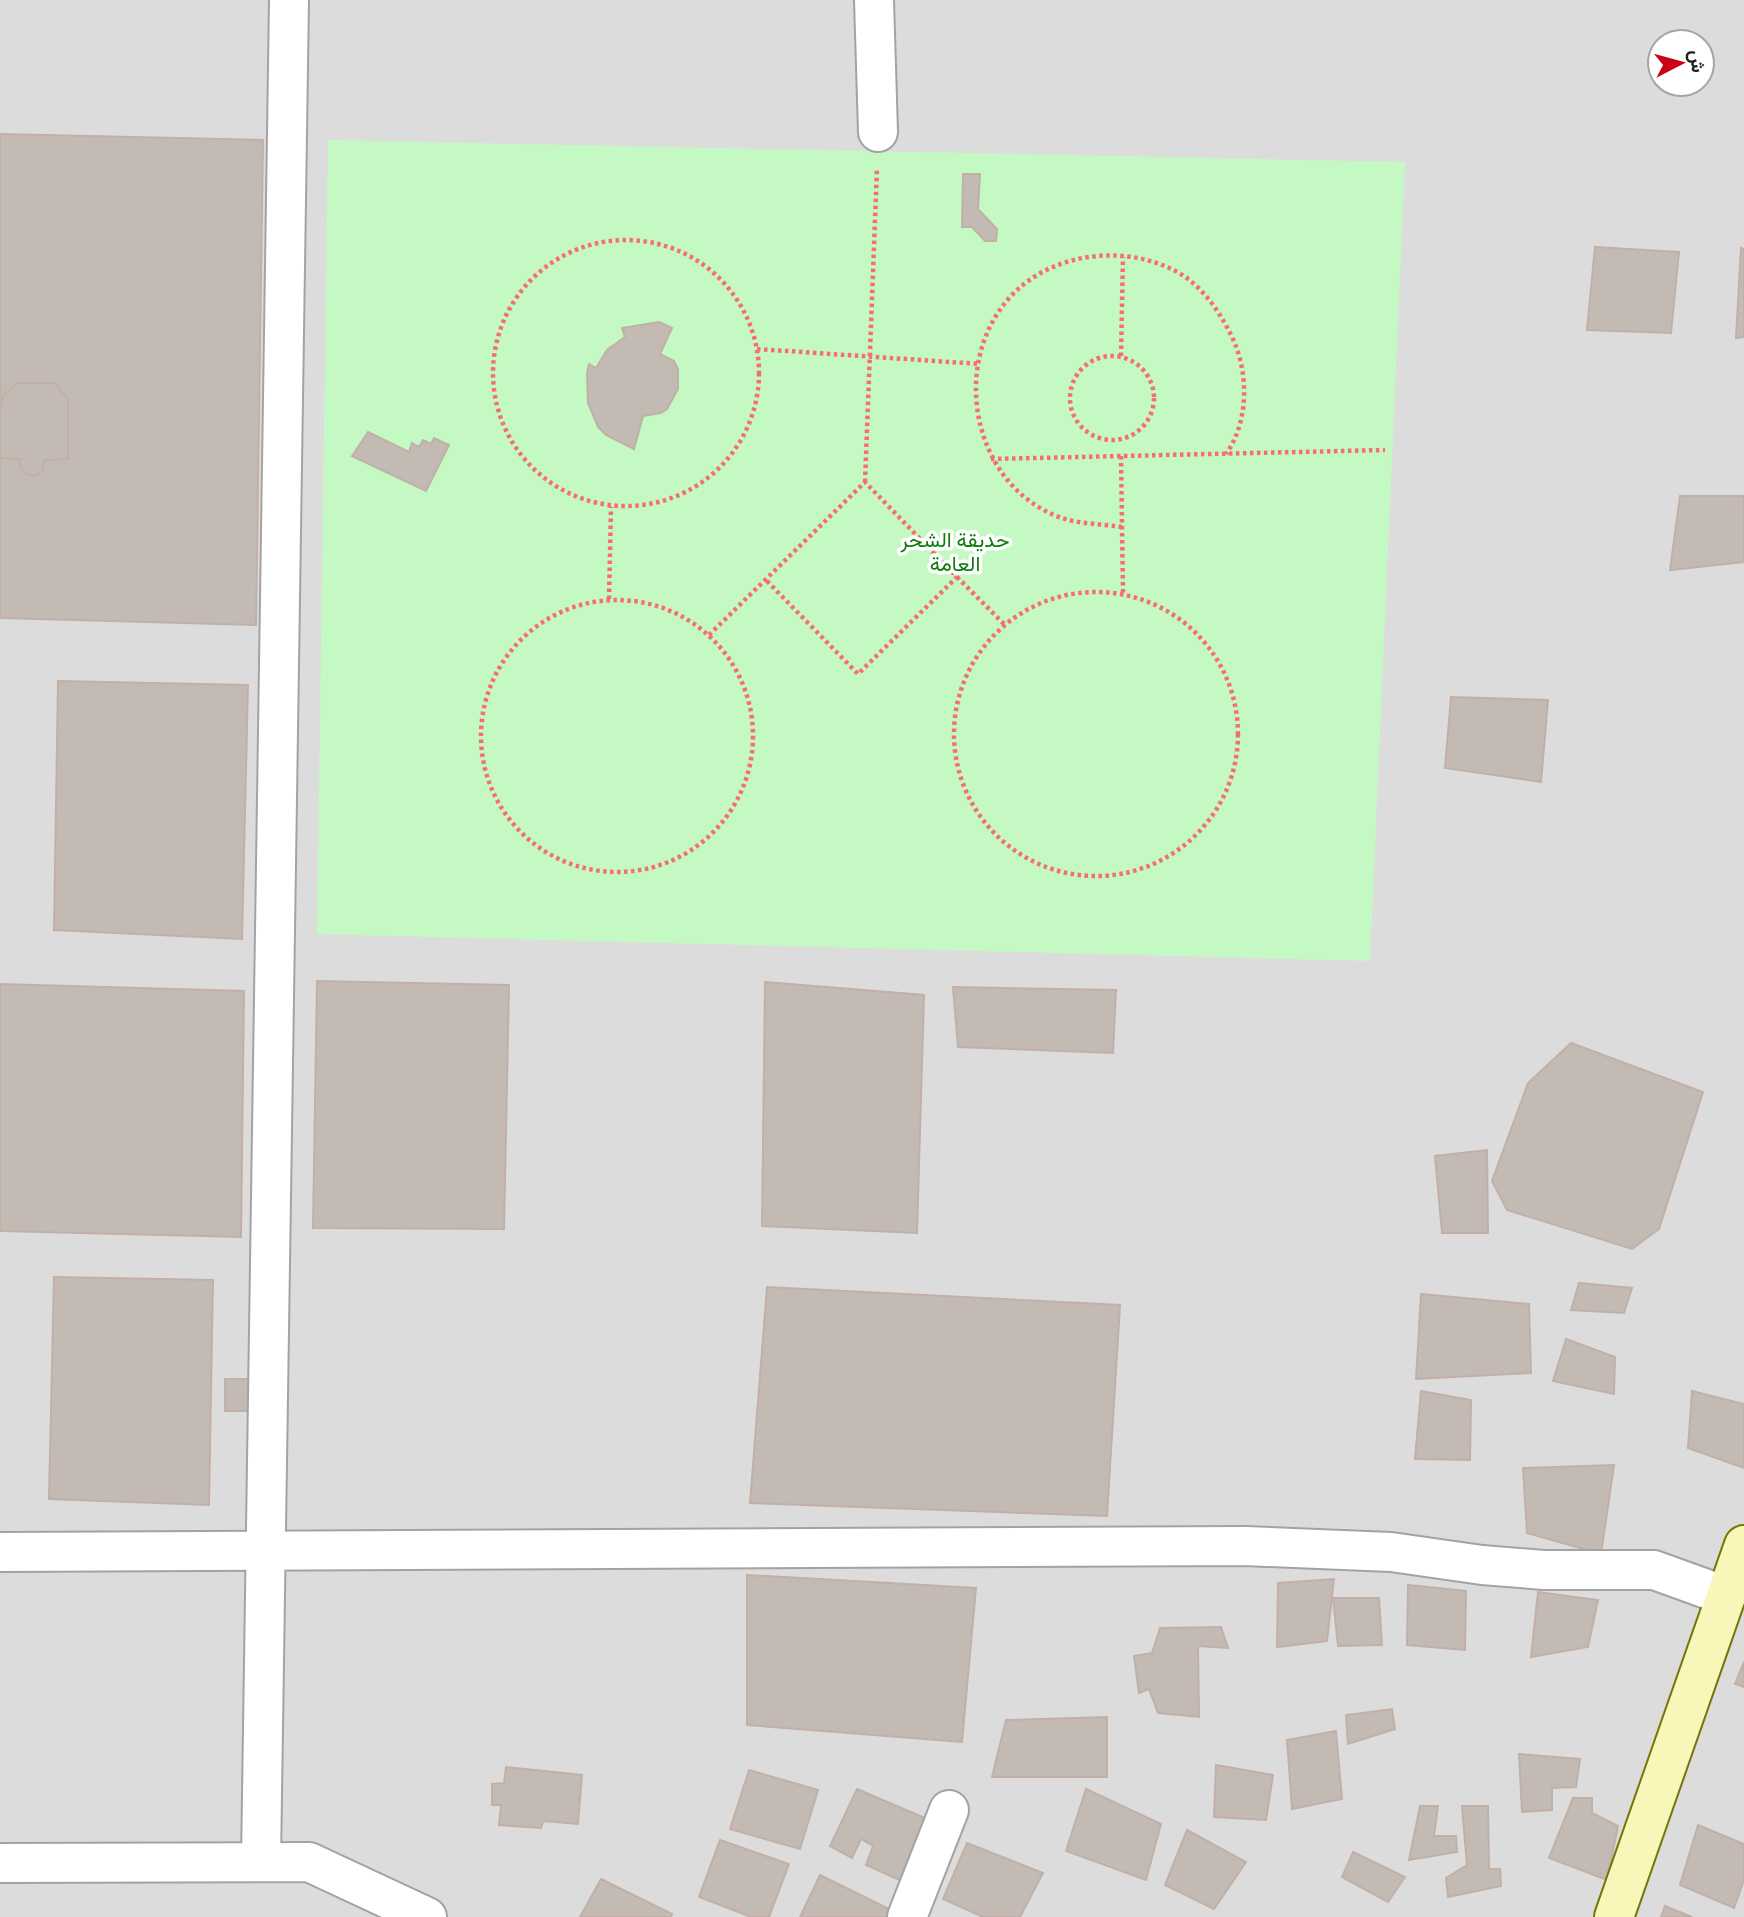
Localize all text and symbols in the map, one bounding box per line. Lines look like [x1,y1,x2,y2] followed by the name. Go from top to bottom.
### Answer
[1646,28,1716,98] north arrow
[1685,49,1710,74] text: ش
[899,528,1010,576] park label: حديقة الشحر العامة

